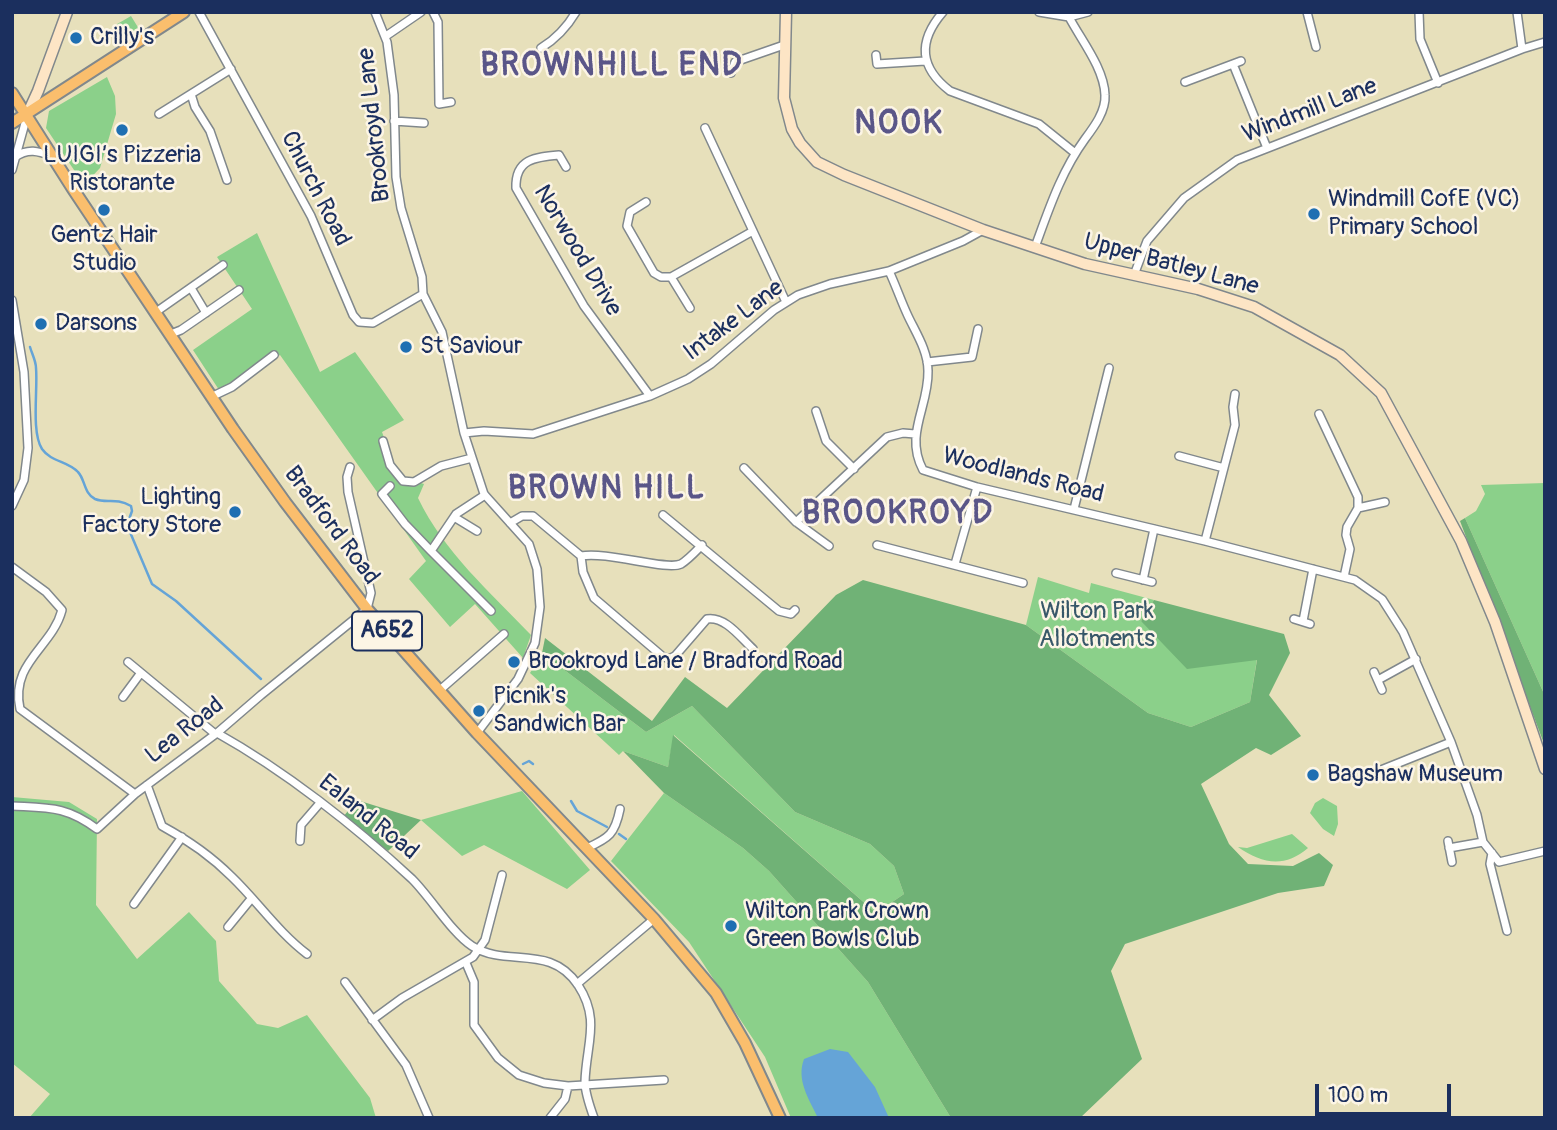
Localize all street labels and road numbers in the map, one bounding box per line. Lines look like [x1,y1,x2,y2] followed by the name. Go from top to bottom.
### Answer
[353,46,397,204] street label: Brookroyd Lane
[1239,72,1381,150] street label: Windmill Lane
[274,127,356,251] street label: Church Road
[527,180,627,322] street label: Norwood Drive
[1080,228,1262,302] street label: Upper Batley Lane
[678,274,790,368] street label: Intake Lane
[939,442,1107,510] street label: Woodlands Road
[277,461,385,591] street label: Bradford Road
[352,611,422,650] road number: A652
[140,692,230,770] street label: Lea Road
[312,769,424,867] street label: Ealand Road

